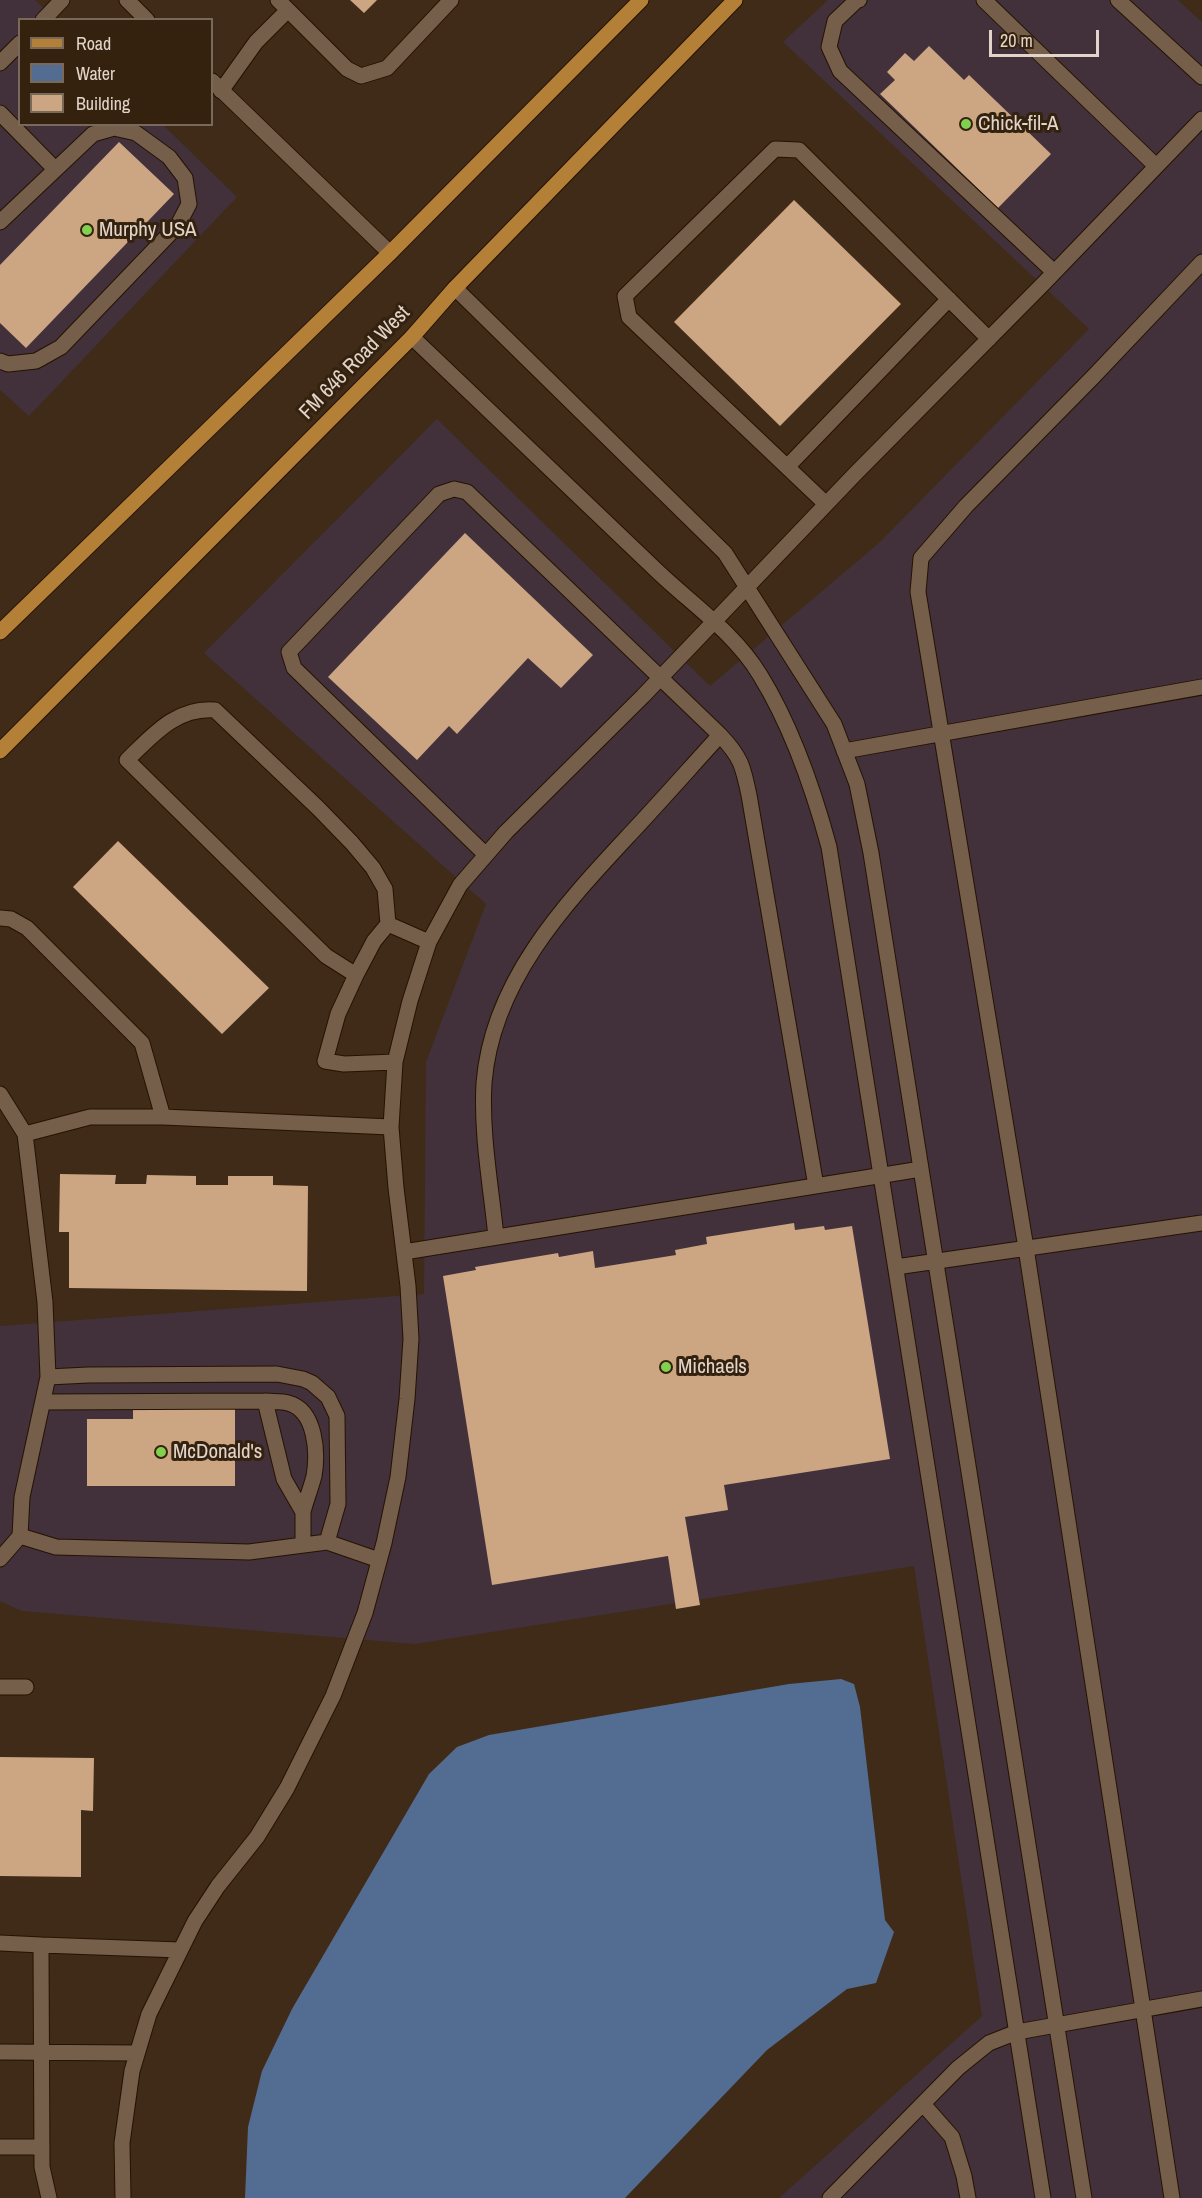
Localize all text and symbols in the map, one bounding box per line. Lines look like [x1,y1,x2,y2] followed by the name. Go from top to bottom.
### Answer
[18,18,213,126] legend
[992,18,1102,56] scale bar
[1000,28,1033,53] text: 20 m
[76,31,111,56] text: Road
[76,61,115,86] text: Water
[76,91,130,116] text: Building
[978,111,1058,137] place label: Chick-fil-A
[959,117,973,131] marker: Chick-fil-A
[99,217,197,243] place label: Murphy USA
[80,223,94,237] marker: Murphy USA
[295,301,415,425] street label: FM 646 Road West
[678,1354,747,1380] place label: Michaels
[659,1360,673,1374] marker: Michaels
[173,1439,262,1465] place label: McDonald's
[154,1445,168,1459] marker: McDonald's

